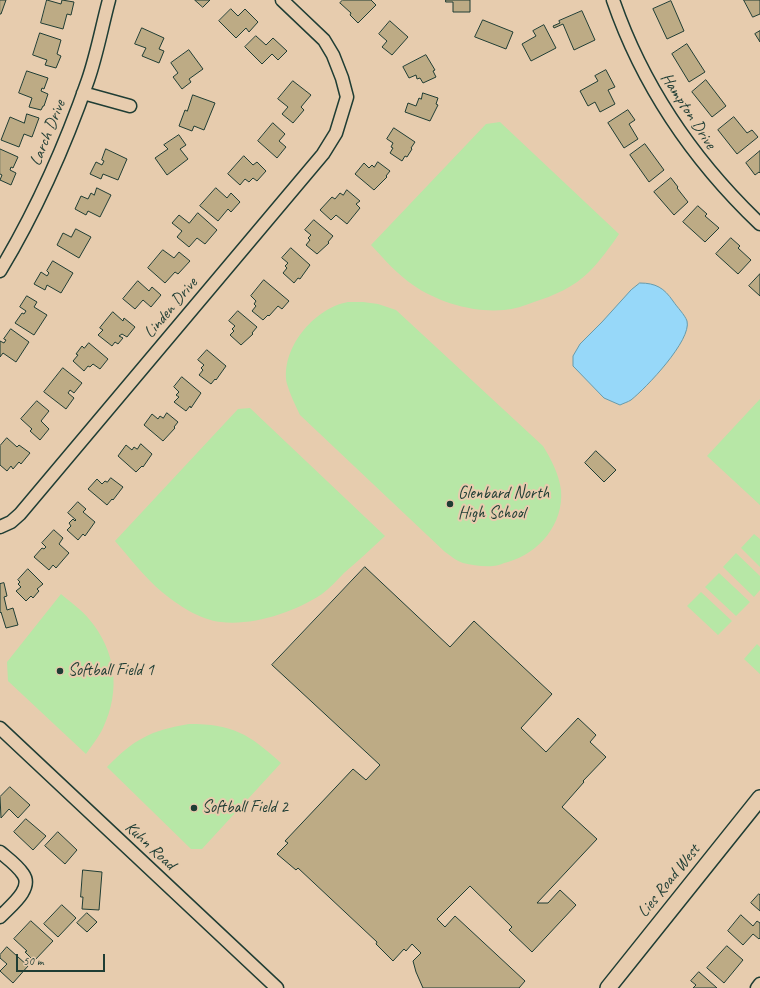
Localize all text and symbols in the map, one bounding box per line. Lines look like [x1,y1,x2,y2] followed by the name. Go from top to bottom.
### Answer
[656,69,720,153] street label: Hampton Drive
[26,97,70,169] street label: Larch Drive
[140,274,202,342] street label: Linden Drive
[458,484,549,524] place label: Glenbard North High School
[445,499,455,509] marker: Glenbard North High School
[68,661,154,681] place label: Softball Field 1
[55,666,65,676] marker: Softball Field 1
[202,798,288,818] place label: Softball Field 2
[189,803,199,813] marker: Softball Field 2
[120,817,180,875] street label: Kuhn Road
[633,840,705,922] street label: Lies Road West
[18,946,107,972] scale bar
[23,953,43,969] text: 50 m

